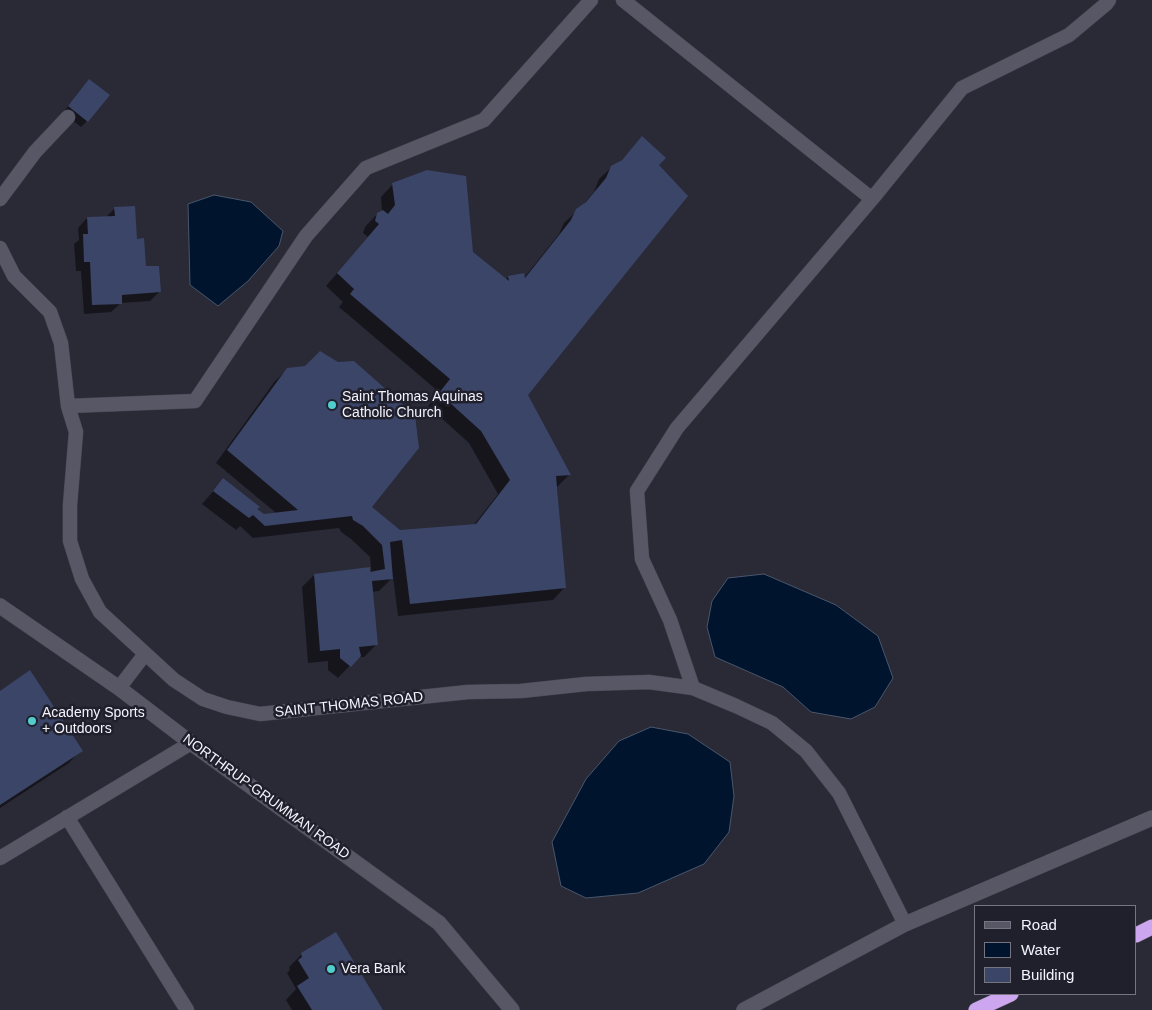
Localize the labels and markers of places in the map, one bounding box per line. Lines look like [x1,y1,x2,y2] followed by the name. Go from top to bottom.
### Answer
[342,389,483,422] place label: Saint Thomas Aquinas Catholic Church
[326,399,338,411] marker: Saint Thomas Aquinas Catholic Church
[42,705,145,738] place label: Academy Sports + Outdoors
[26,715,38,727] marker: Academy Sports + Outdoors
[341,961,406,977] place label: Vera Bank
[325,963,337,975] marker: Vera Bank

